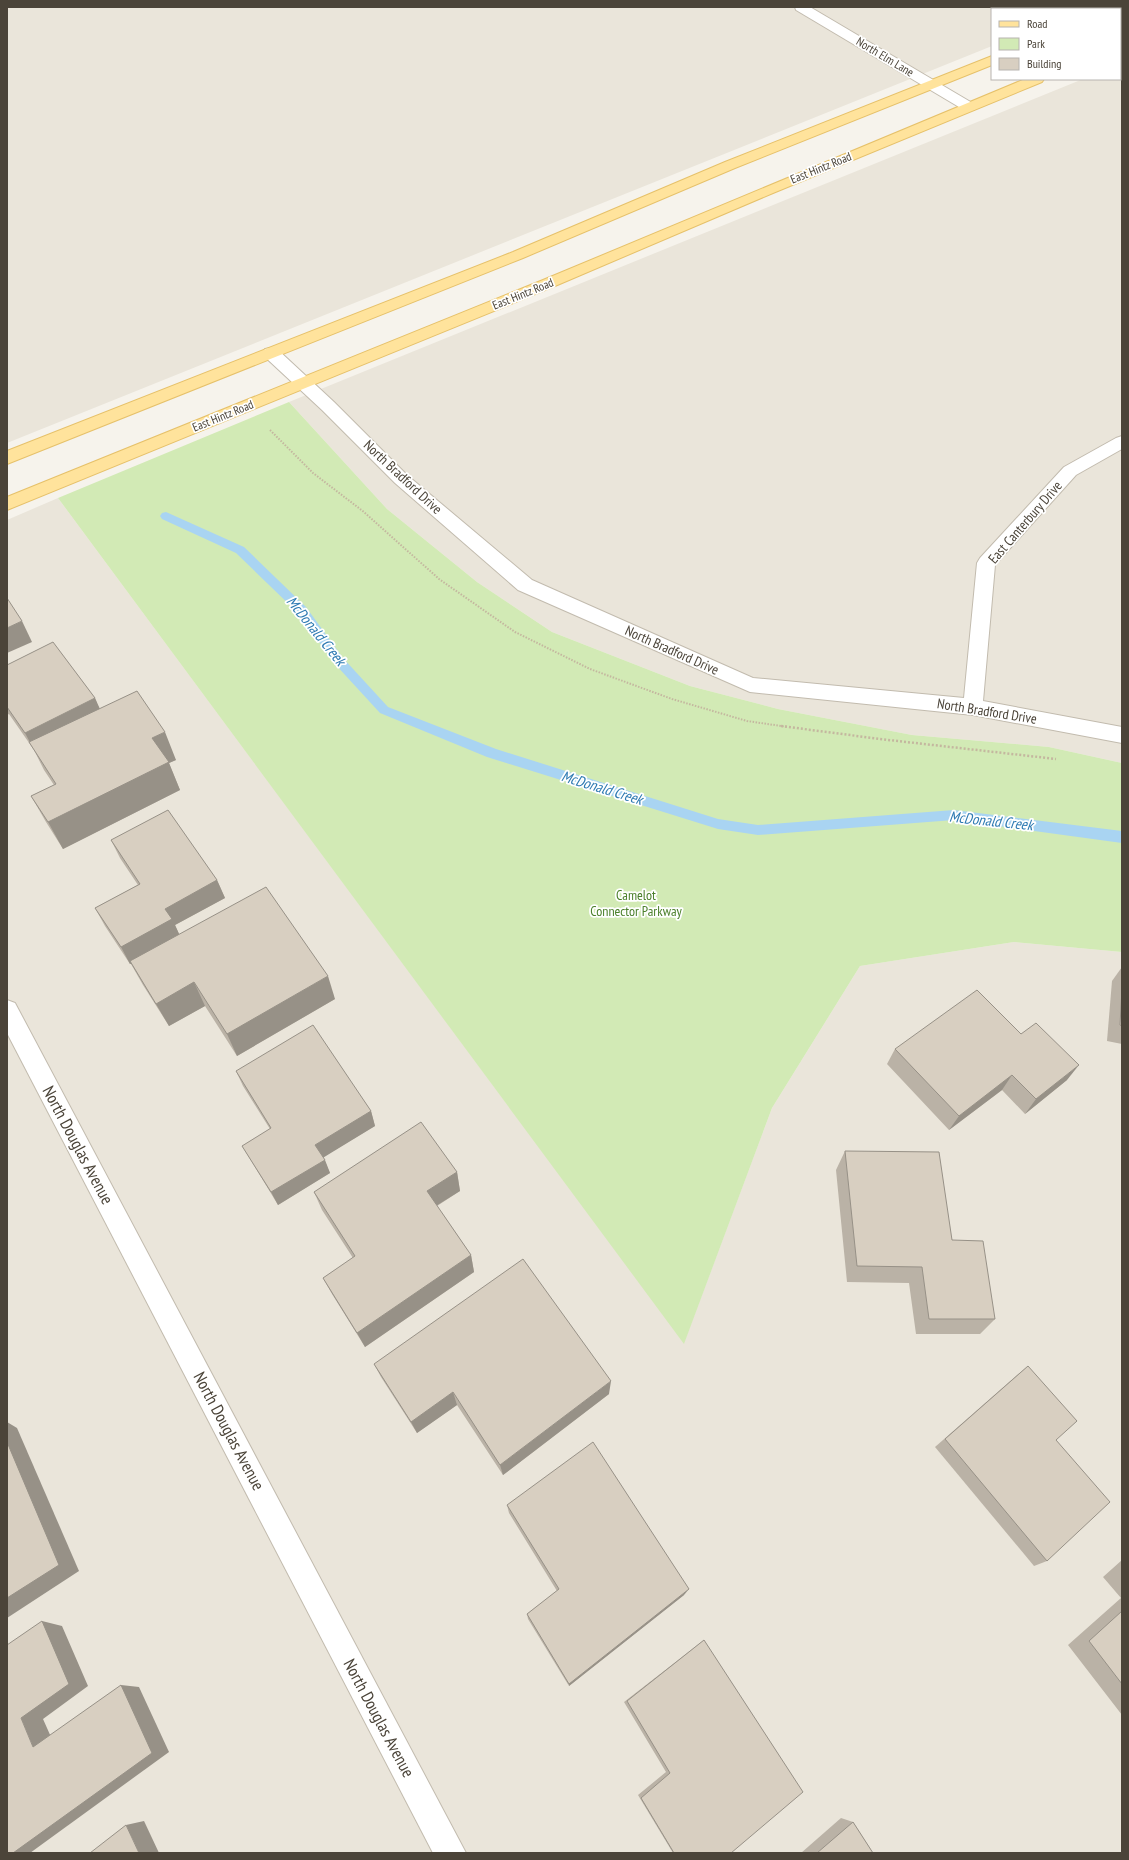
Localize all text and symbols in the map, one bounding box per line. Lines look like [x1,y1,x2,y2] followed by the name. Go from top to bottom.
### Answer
[991,8,1121,80] legend
[1027,16,1047,31] text: Road
[854,34,917,80] street label: North Elm Lane
[1027,36,1045,51] text: Park
[1027,56,1062,71] text: Building
[788,148,854,187] street label: East Hintz Road
[490,274,556,313] street label: East Hintz Road
[190,396,256,435] street label: East Hintz Road
[360,436,446,518] street label: North Bradford Drive
[984,477,1066,567] street label: East Canterbury Drive
[283,592,352,671] water label: McDonald Creek
[622,621,722,679] street label: North Bradford Drive
[936,694,1038,728] street label: North Bradford Drive
[559,766,647,810] water label: McDonald Creek
[948,807,1036,835] water label: McDonald Creek
[590,886,682,920] park label: Camelot Connector Parkway
[38,1082,118,1208] street label: North Douglas Avenue
[189,1368,269,1494] street label: North Douglas Avenue
[339,1655,419,1781] street label: North Douglas Avenue

